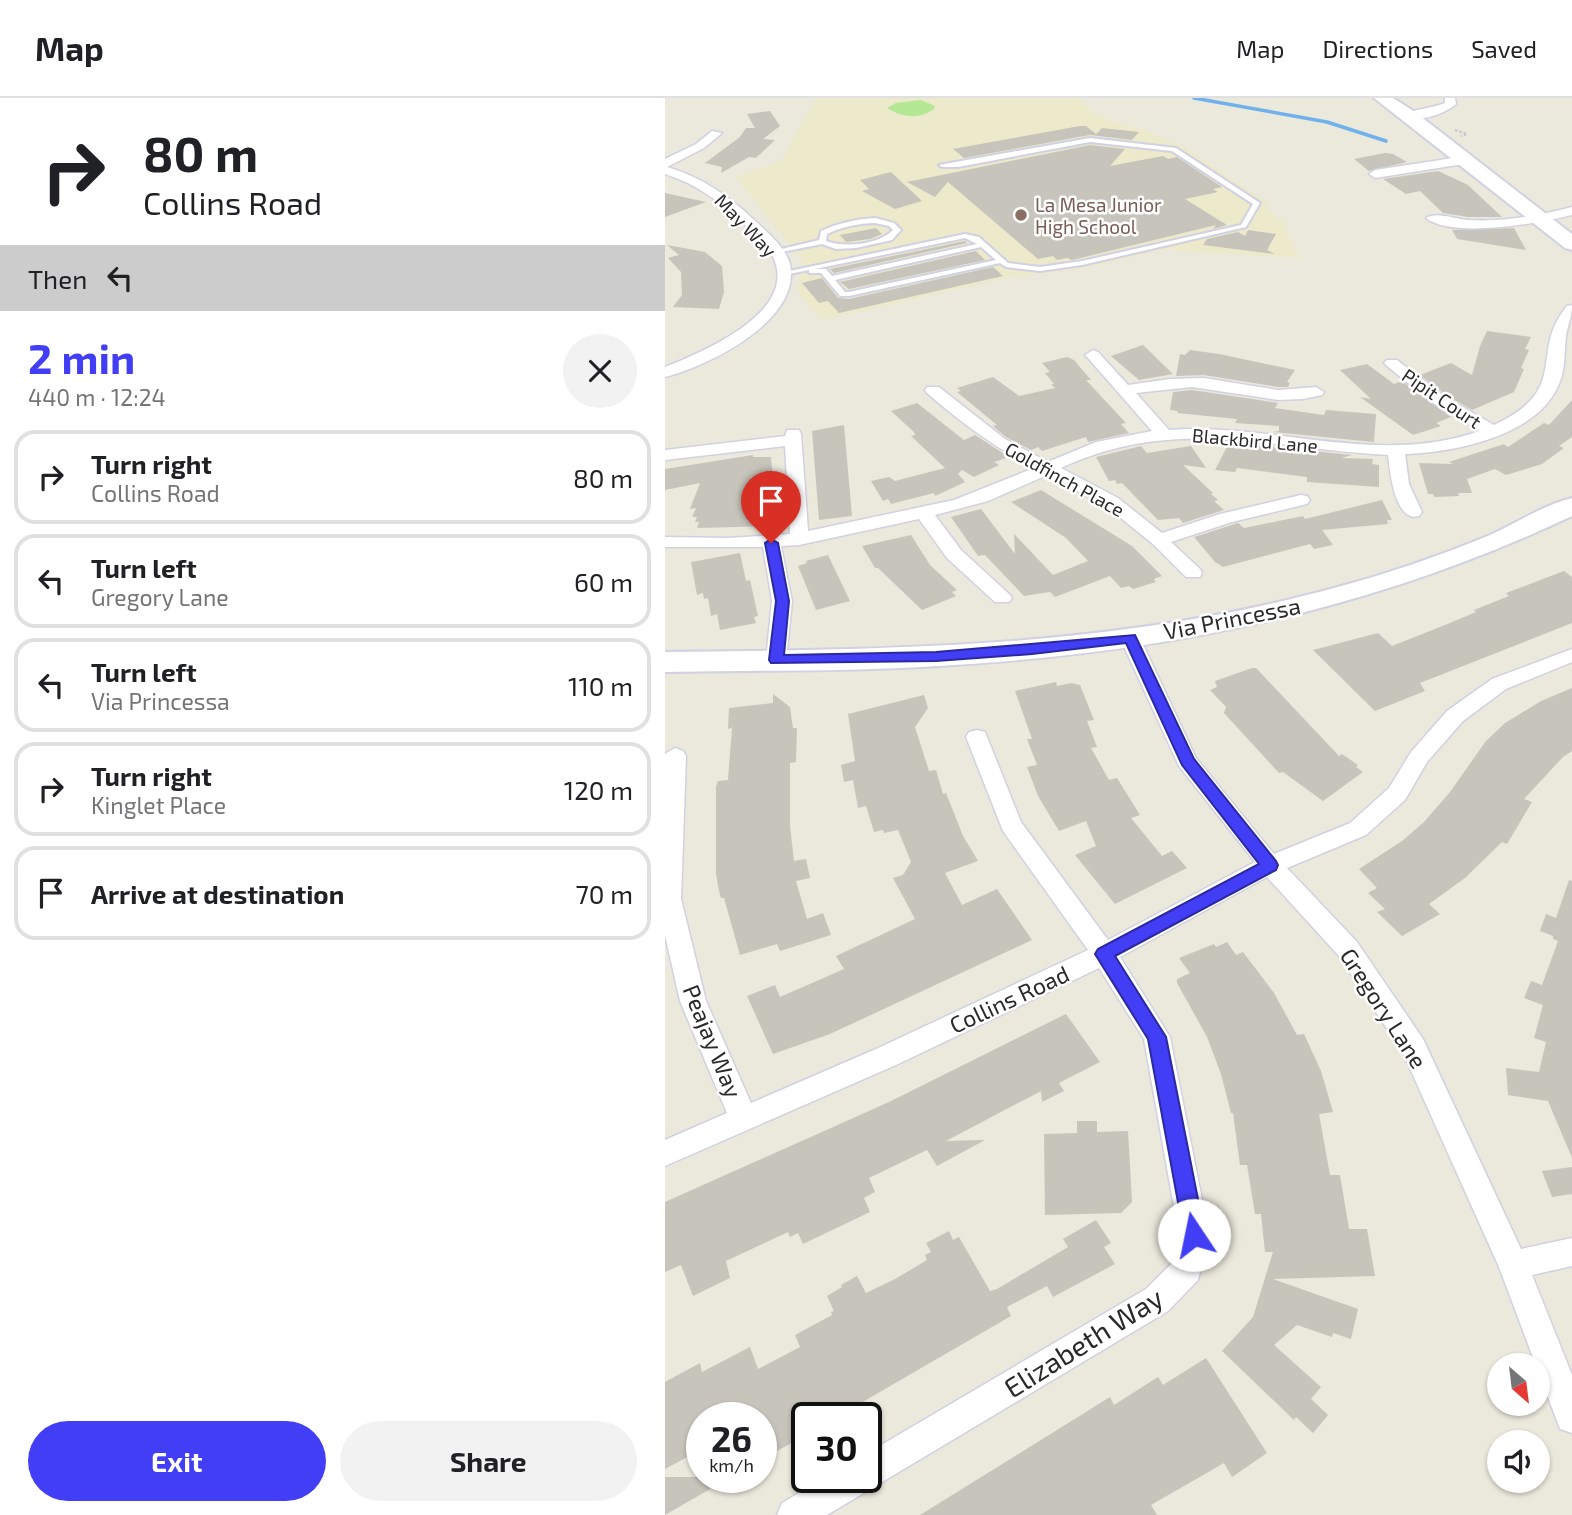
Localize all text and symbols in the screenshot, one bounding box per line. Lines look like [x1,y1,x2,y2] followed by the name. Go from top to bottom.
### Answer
[35,28,104,68] text: Map
[1236,34,1284,63] text: Map
[1322,34,1433,63] text: Directions
[1471,34,1537,63] text: Saved
[143,123,258,182] text: 80 m
[28,126,119,217] icon: right
[143,183,322,221] text: Collins Road
[710,189,782,261] street label: May Way
[1035,193,1162,238] place label: La Mesa Junior High School
[1013,207,1029,223] marker: La Mesa Junior High School
[101,259,139,297] icon: left
[28,263,87,294] text: Then
[28,332,135,382] text: 2 min
[563,334,637,408] button: close
[1398,363,1486,433] street label: Pipit Court
[28,383,166,411] text: 440 m · 12:24
[1191,423,1319,457] street label: Blackbird Lane
[1001,437,1129,521] street label: Goldfinch Place
[91,448,212,479] text: Turn right
[32,458,70,496] icon: right
[573,462,633,493] text: 80 m
[741,471,801,543] pin
[91,479,220,507] text: Collins Road
[752,482,790,520] icon: arrive
[91,552,197,583] text: Turn left
[32,562,70,600] icon: left
[574,566,633,597] text: 60 m
[91,583,229,611] text: Gregory Lane
[1161,591,1303,645] street label: Via Princessa
[91,656,197,687] text: Turn left
[32,666,70,704] icon: left
[568,670,633,701] text: 110 m
[91,687,230,715] text: Via Princessa
[91,760,212,791] text: Turn right
[32,770,70,808] icon: right
[564,774,633,805] text: 120 m
[91,791,226,819] text: Kinglet Place
[32,874,70,912] icon: arrive
[91,878,344,909] text: Arrive at destination
[575,878,633,909] text: 70 m
[1335,943,1433,1073] street label: Gregory Lane
[945,959,1073,1039] street label: Collins Road
[678,980,748,1102] street label: Peajay Way
[1157,1198,1231,1272] position arrow
[997,1280,1169,1404] street label: Elizabeth Way
[1487,1353,1551,1416] north arrow
[1487,1353,1550,1493] map controls
[791,1402,882,1493] speed limit sign: 30
[711,1417,752,1459] text: 26
[28,1421,326,1501] button: Exit
[340,1421,637,1501] button: Share
[1487,1430,1550,1493] button: sound
[709,1454,754,1476] text: km/h

